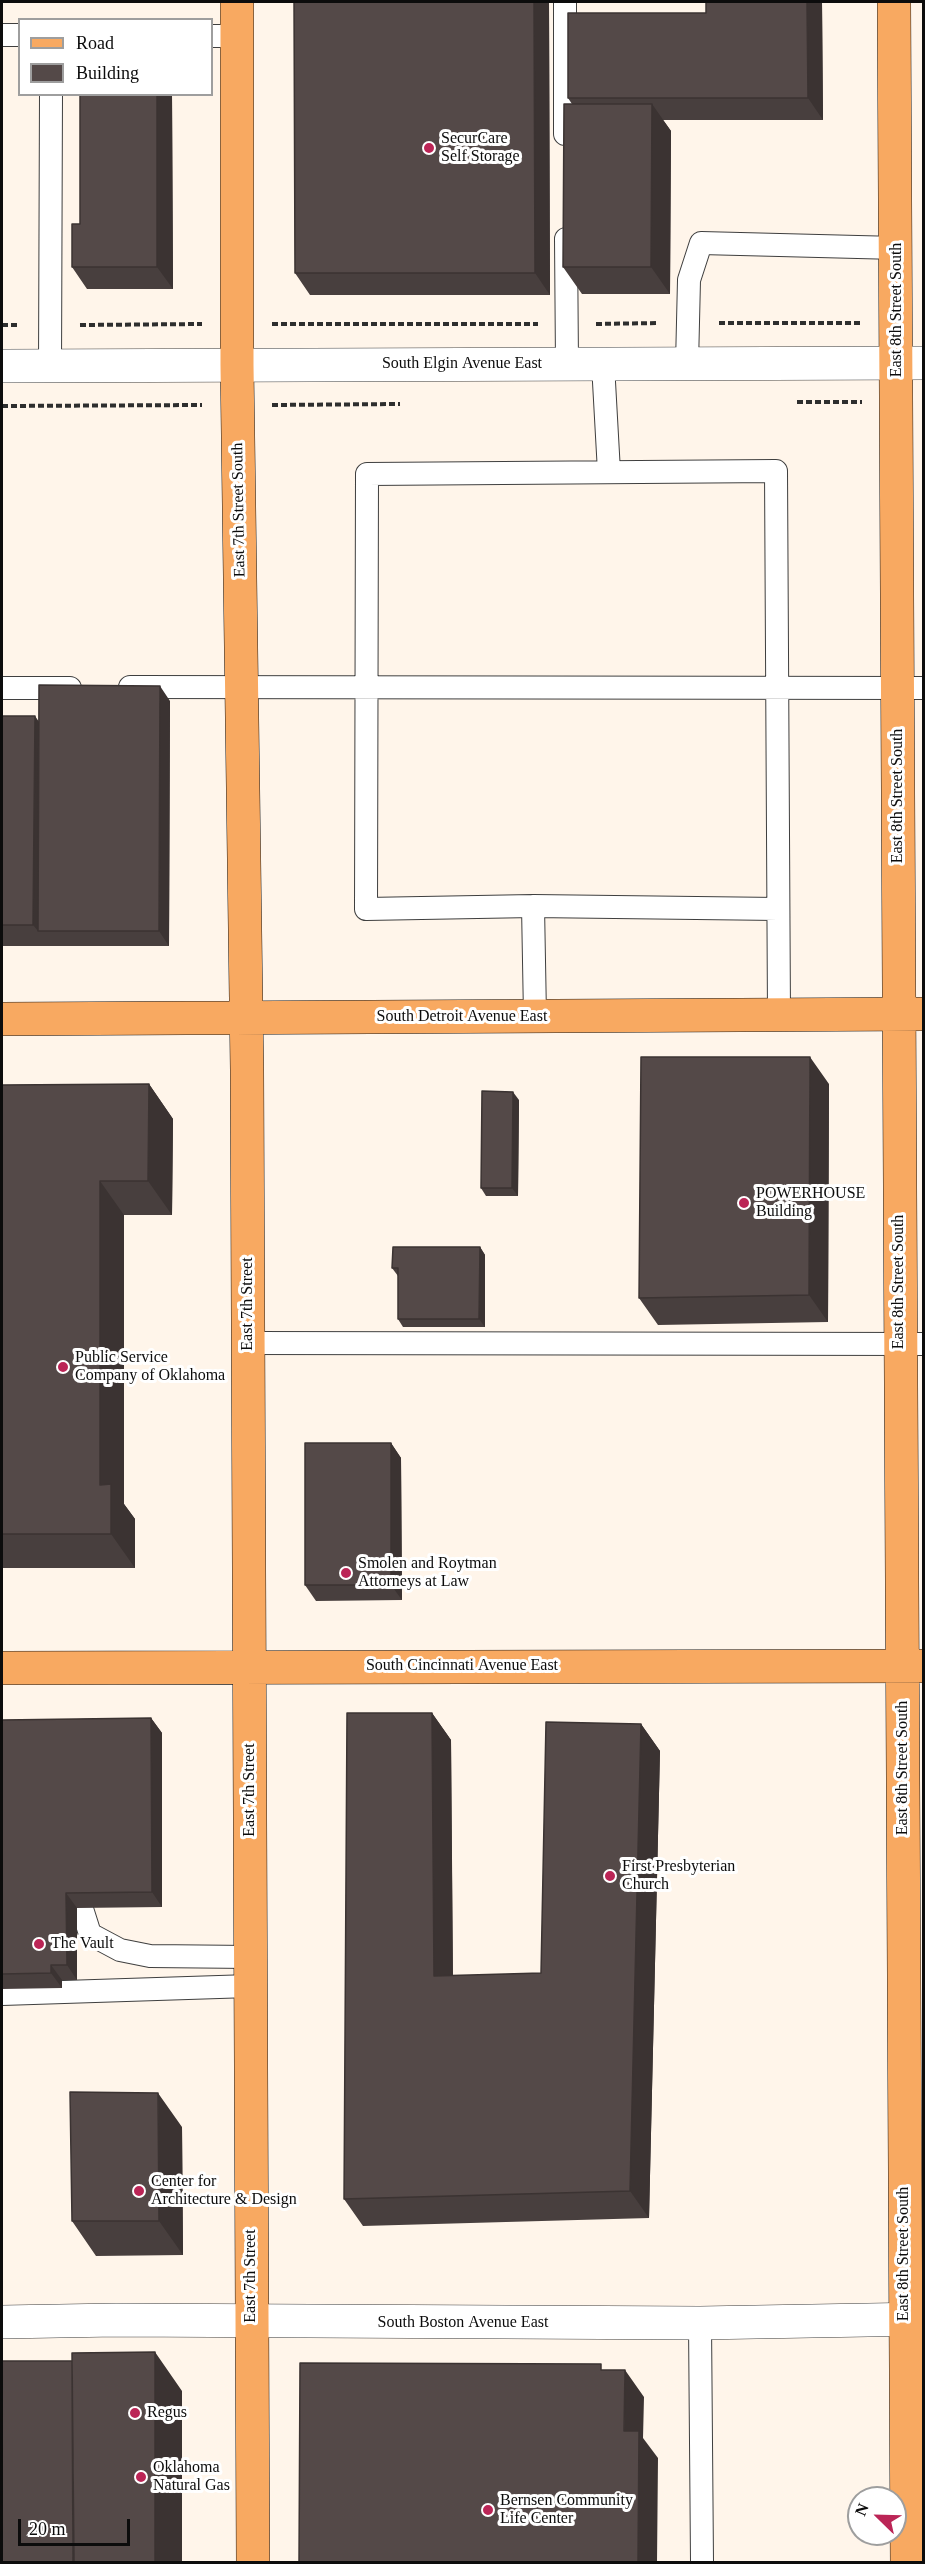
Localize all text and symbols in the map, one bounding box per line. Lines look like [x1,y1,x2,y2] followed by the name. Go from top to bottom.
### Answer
[18,18,213,96] legend
[76,33,114,53] text: Road
[76,63,139,83] text: Building
[441,129,520,167] place label: SecurCare Self Storage
[422,141,436,155] marker: SecurCare Self Storage
[887,243,907,377] street label: East 8th Street South
[382,354,542,374] street label: South Elgin Avenue East
[228,443,250,577] street label: East 7th Street South
[888,729,908,863] street label: East 8th Street South
[377,1007,547,1027] street label: South Detroit Avenue East
[756,1184,865,1222] place label: POWERHOUSE Building
[737,1196,751,1210] marker: POWERHOUSE Building
[889,1215,909,1349] street label: East 8th Street South
[238,1257,258,1351] street label: East 7th Street
[75,1348,225,1386] place label: Public Service Company of Oklahoma
[56,1360,70,1374] marker: Public Service Company of Oklahoma
[358,1554,497,1592] place label: Smolen and Roytman Attorneys at Law
[339,1566,353,1580] marker: Smolen and Roytman Attorneys at Law
[366,1656,558,1676] street label: South Cincinnati Avenue East
[893,1701,913,1835] street label: East 8th Street South
[240,1743,260,1837] street label: East 7th Street
[622,1857,735,1895] place label: First Presbyterian Church
[603,1869,617,1883] marker: First Presbyterian Church
[51,1934,114,1954] place label: The Vault
[32,1937,46,1951] marker: The Vault
[151,2172,297,2210] place label: Center for Architecture & Design
[132,2184,146,2198] marker: Center for Architecture & Design
[894,2187,914,2321] street label: East 8th Street South
[241,2229,261,2323] street label: East 7th Street
[378,2313,548,2333] street label: South Boston Avenue East
[147,2403,187,2423] place label: Regus
[128,2406,142,2420] marker: Regus
[153,2458,230,2496] place label: Oklahoma Natural Gas
[134,2470,148,2484] marker: Oklahoma Natural Gas
[847,2486,907,2546] north arrow
[500,2491,633,2529] place label: Bernsen Community Life Center
[852,2501,872,2518] text: N
[481,2503,495,2517] marker: Bernsen Community Life Center
[21,2507,134,2545] scale bar
[29,2519,66,2539] text: 20 m

